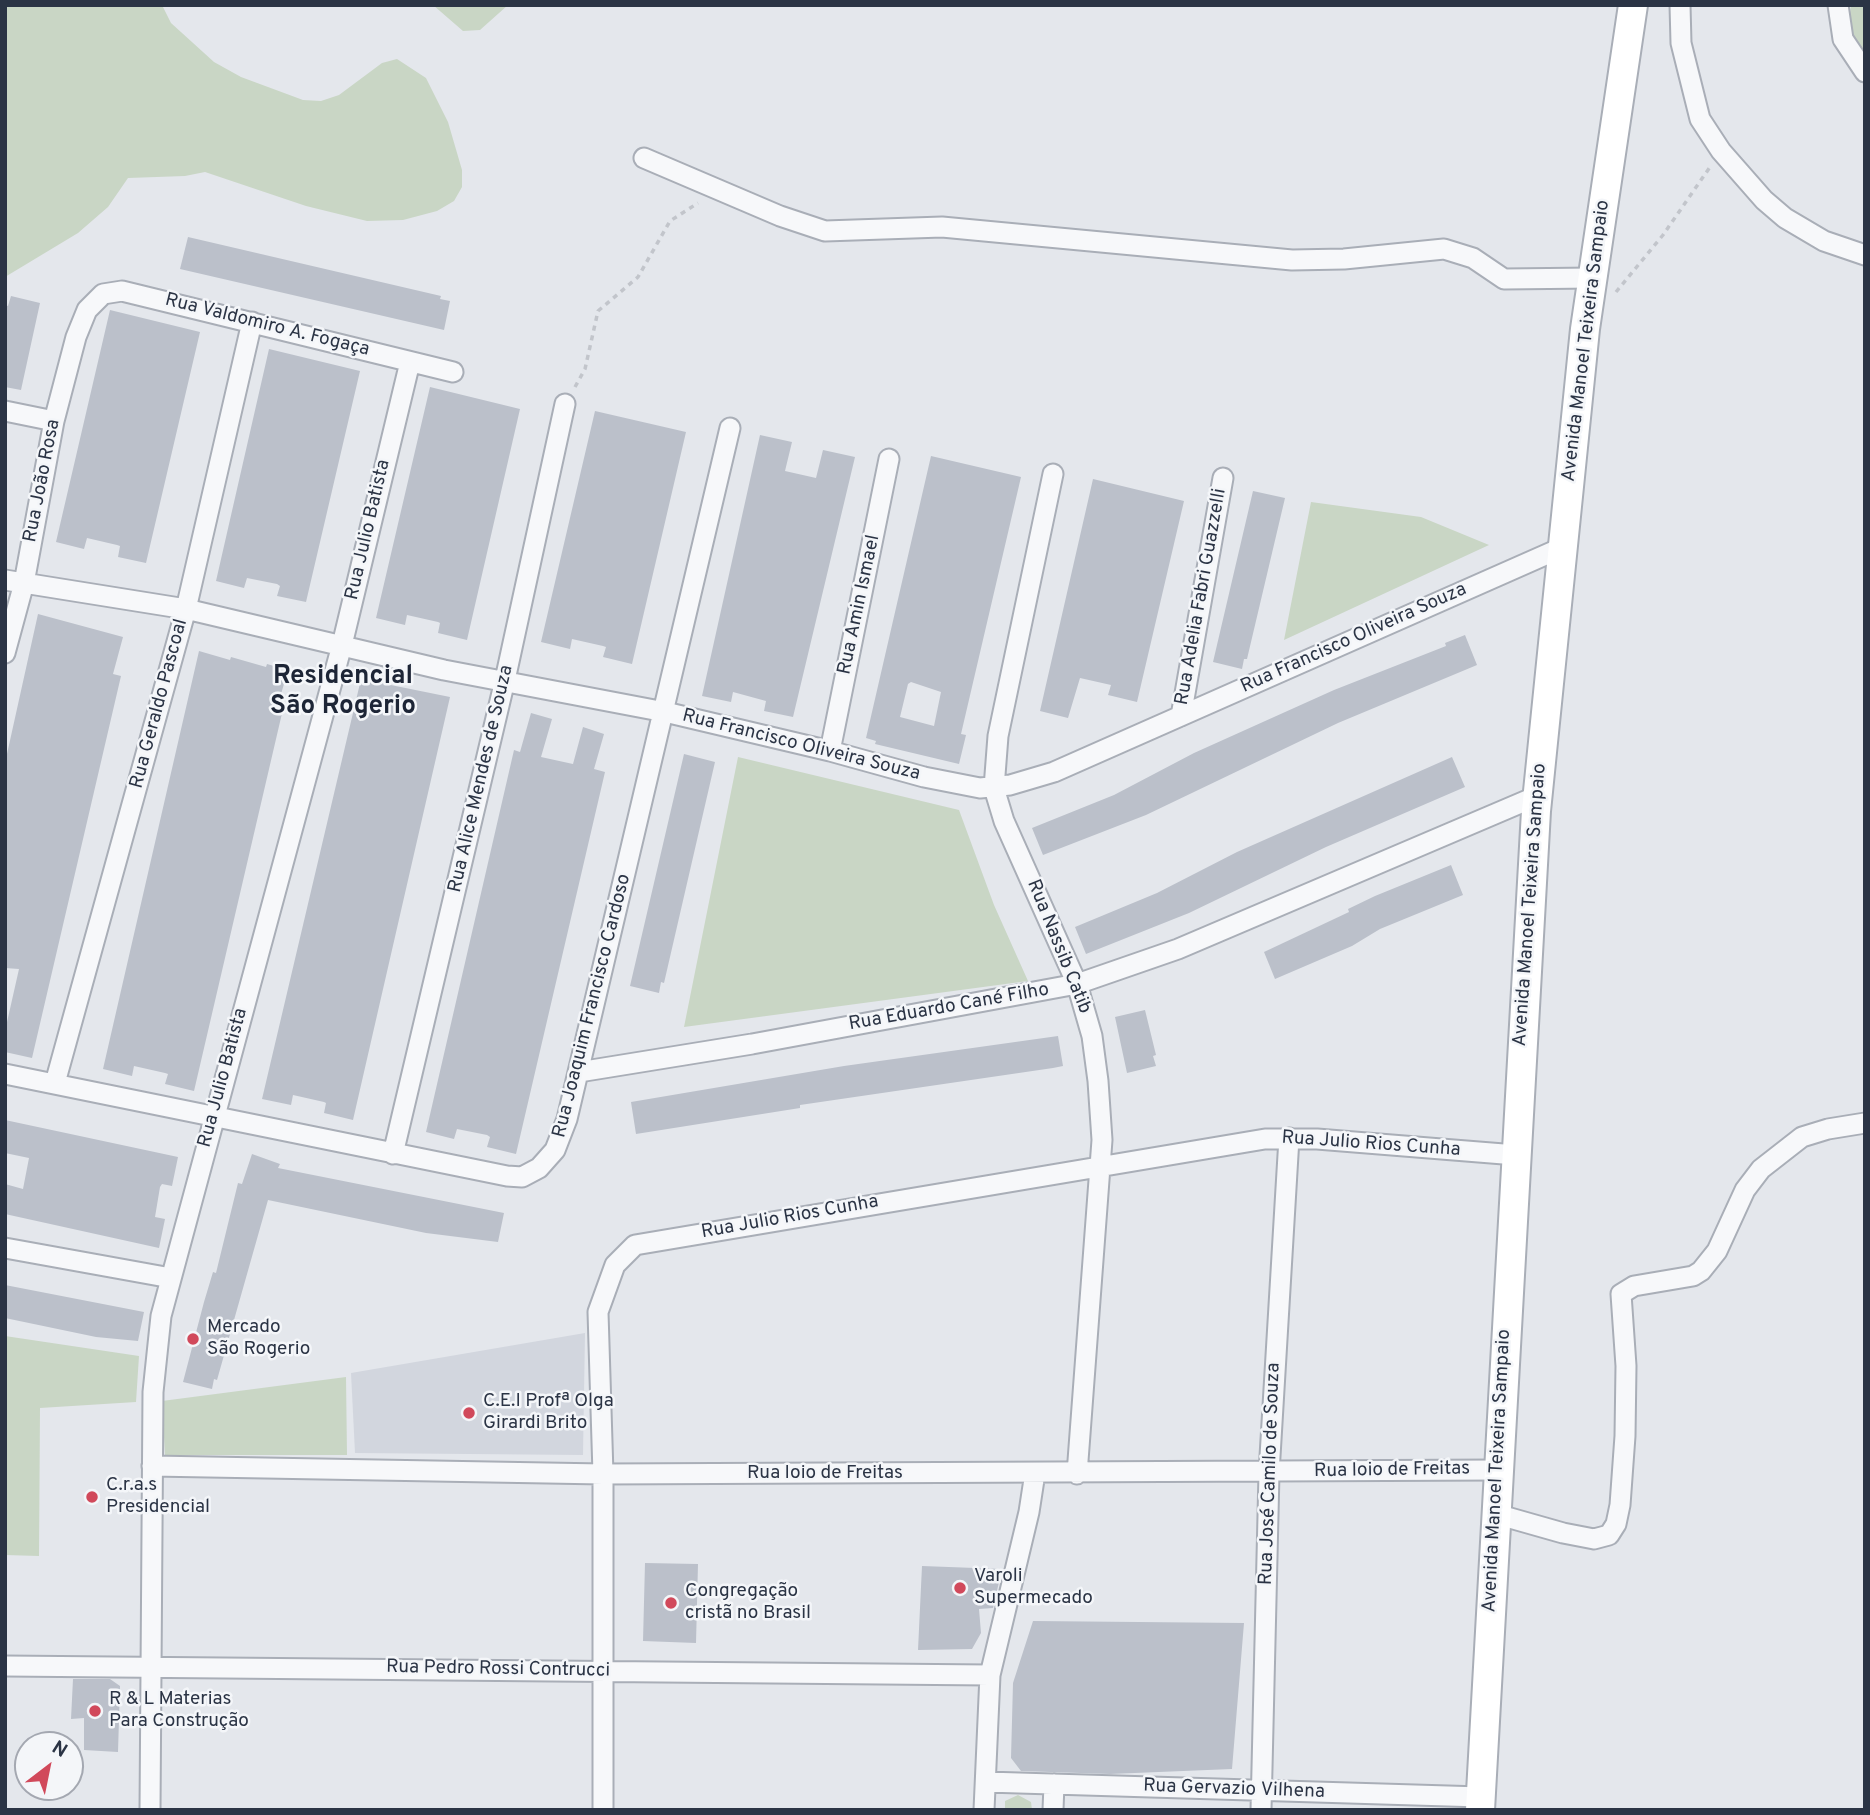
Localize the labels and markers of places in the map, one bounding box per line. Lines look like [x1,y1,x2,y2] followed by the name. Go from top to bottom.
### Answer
[207,1317,310,1361] place label: Mercado São Rogerio
[185,1331,201,1347] marker: Mercado São Rogerio
[483,1391,614,1435] place label: C.E.I Profª Olga Girardi Brito
[461,1405,477,1421] marker: C.E.I Profª Olga Girardi Brito
[106,1475,210,1519] place label: C.r.a.s Presidencial
[84,1489,100,1505] marker: C.r.a.s Presidencial
[974,1566,1093,1610] place label: Varoli Supermecado
[952,1580,968,1596] marker: Varoli Supermecado
[685,1581,811,1625] place label: Congregação cristã no Brasil
[663,1595,679,1611] marker: Congregação cristã no Brasil
[109,1689,249,1733] place label: R & L Materias Para Construção
[87,1703,103,1719] marker: R & L Materias Para Construção

